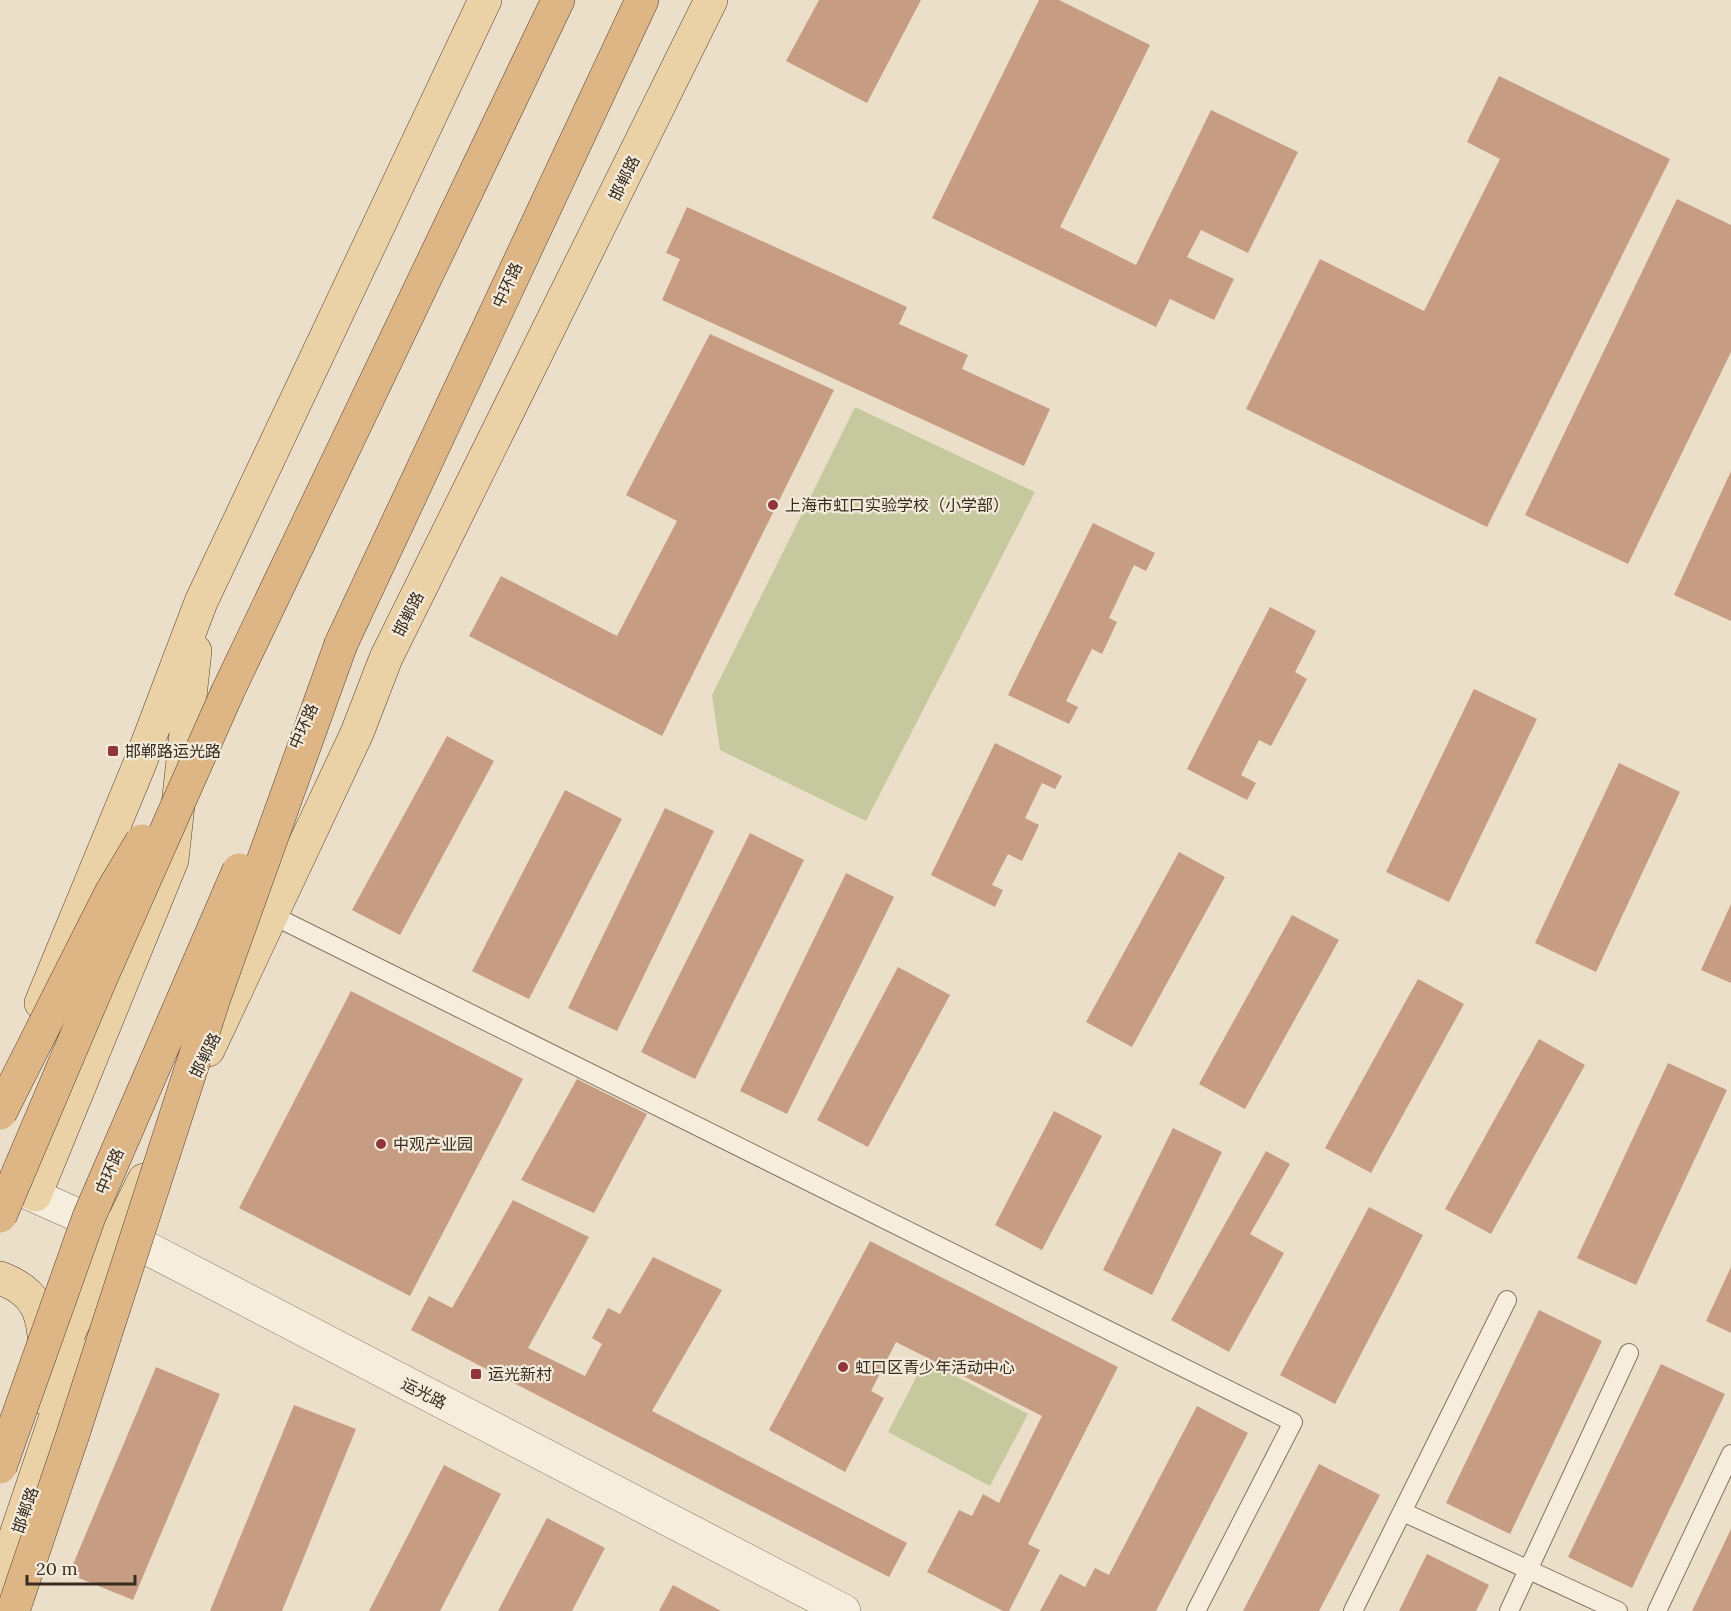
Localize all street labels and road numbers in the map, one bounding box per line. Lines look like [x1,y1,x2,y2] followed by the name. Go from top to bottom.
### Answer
[604,152,644,204] street label: 邯郸路
[488,259,526,311] street label: 中环路
[388,588,428,640] street label: 邯郸路
[284,700,322,752] street label: 中环路
[185,1029,225,1081] street label: 邯郸路
[90,1145,128,1197] street label: 中环路
[398,1373,450,1413] street label: 运光路
[8,1484,42,1536] street label: 邯郸路

